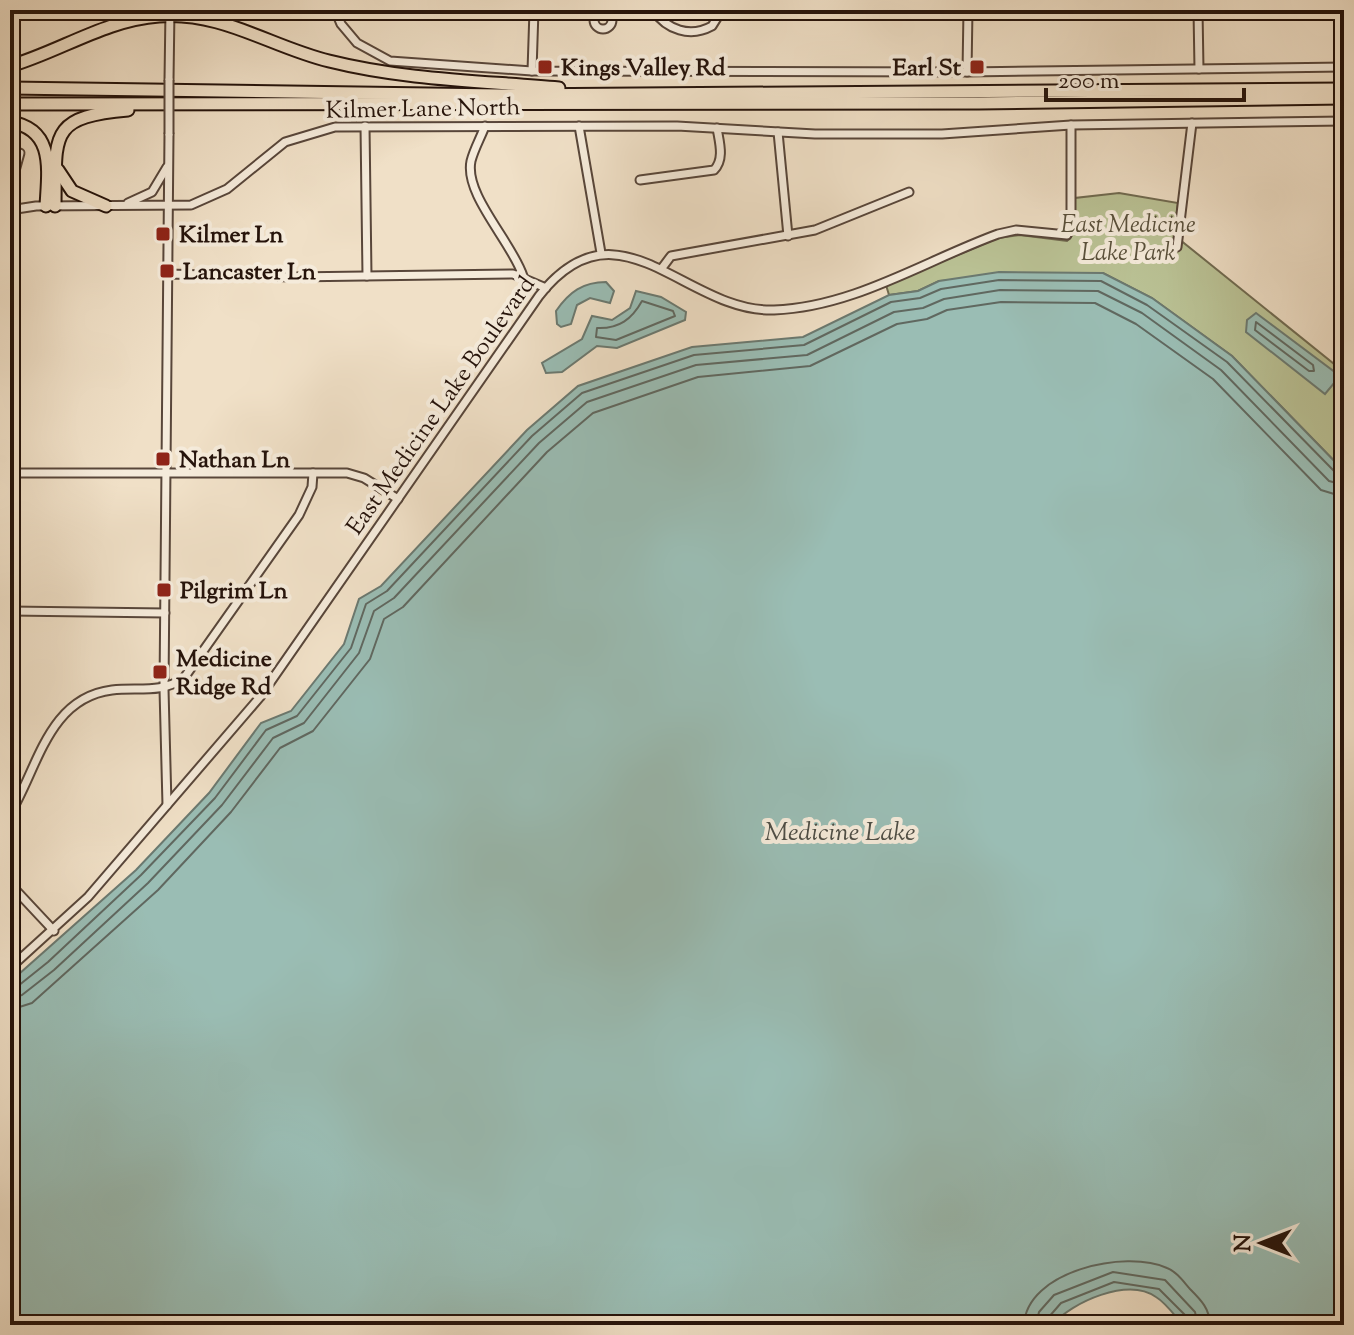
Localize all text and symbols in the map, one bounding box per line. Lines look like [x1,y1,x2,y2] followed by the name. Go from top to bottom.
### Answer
[561,52,726,86] place label: Kings Valley Rd
[893,52,962,86] place label: Earl St
[1046,52,1244,102] scale bar
[536,58,554,76] marker: Kings Valley Rd
[968,58,986,76] marker: Earl St
[1058,65,1120,99] text: 200 m
[325,91,521,129] street label: Kilmer Lane North
[1060,209,1196,271] park label: East Medicine Lake Park
[179,219,284,253] place label: Kilmer Ln
[154,225,172,243] marker: Kilmer Ln
[183,256,317,290] place label: Lancaster Ln
[158,262,176,280] marker: Lancaster Ln
[339,269,544,542] street label: East Medicine Lake Boulevard
[179,444,291,478] place label: Nathan Ln
[154,450,172,468] marker: Nathan Ln
[180,575,288,609] place label: Pilgrim Ln
[155,581,173,599] marker: Pilgrim Ln
[176,643,272,705] place label: Medicine Ridge Rd
[151,663,169,681] marker: Medicine Ridge Rd
[764,815,916,852] water label: Medicine Lake
[1222,1203,1302,1283] north arrow
[1229,1234,1261,1252] text: N

